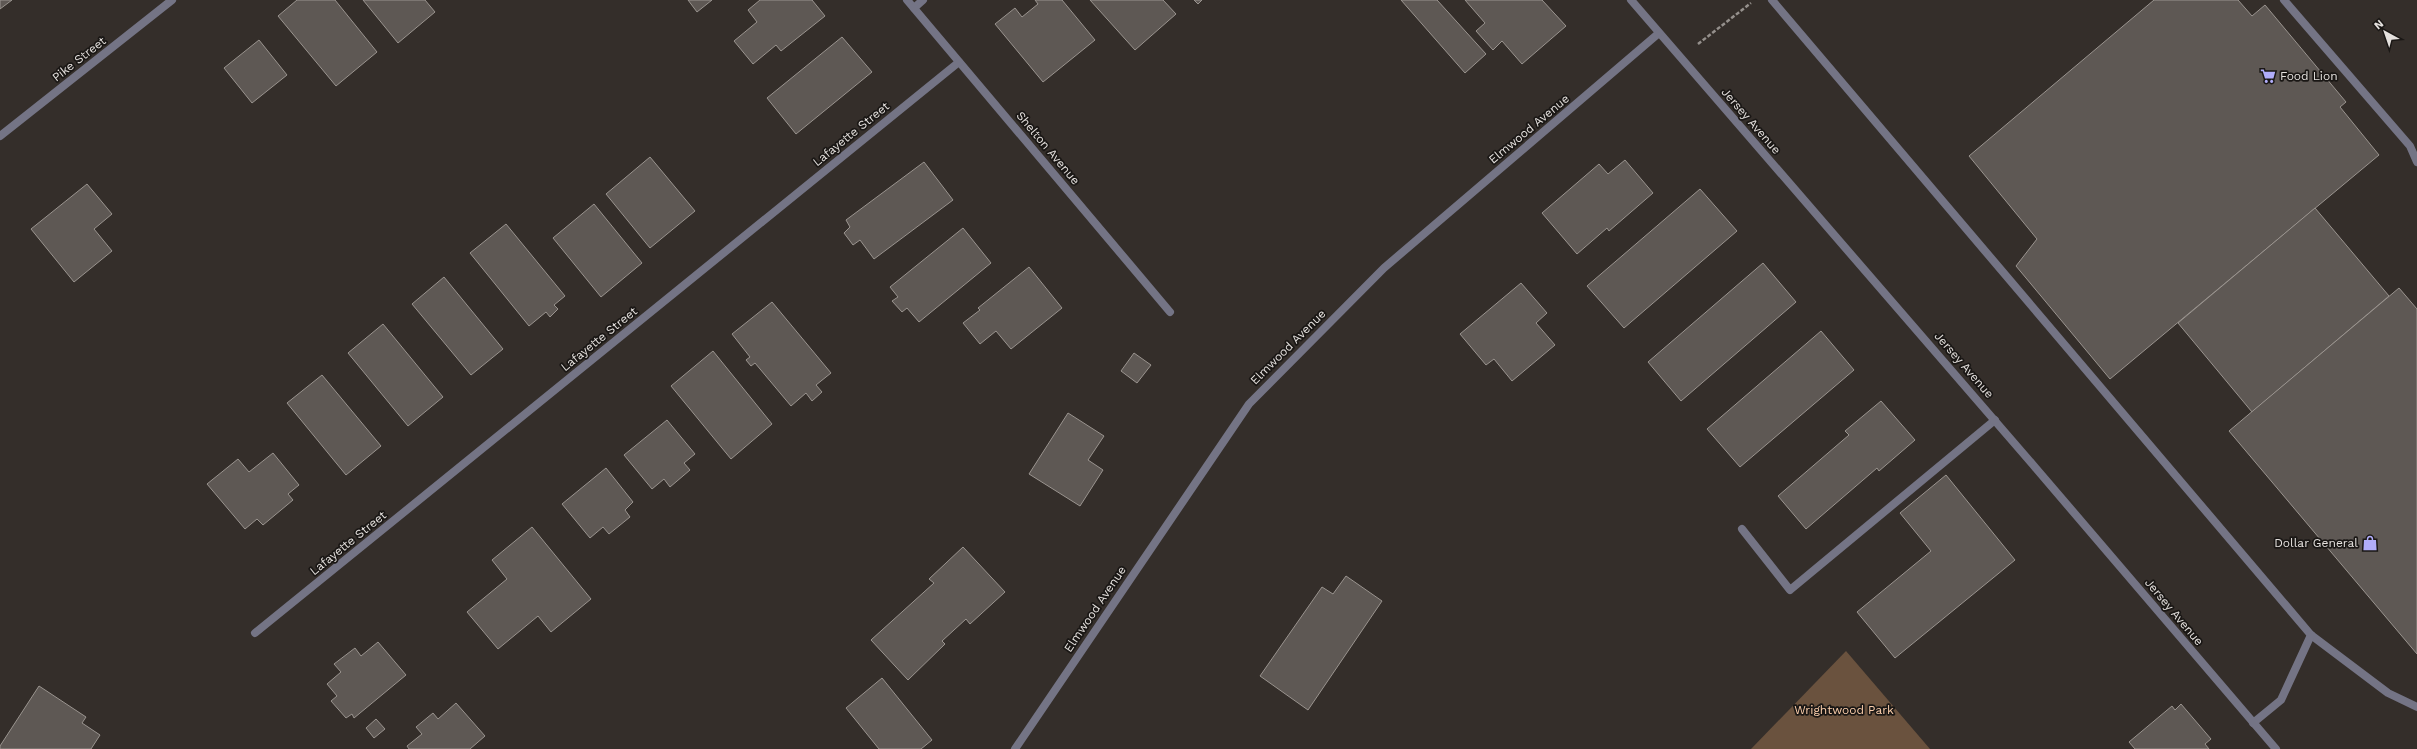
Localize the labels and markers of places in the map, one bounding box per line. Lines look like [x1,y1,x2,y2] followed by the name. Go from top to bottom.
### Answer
[2259,67,2277,85] supermarket icon: Food Lion
[2280,69,2338,83] place label: Food Lion
[2361,534,2379,552] shop icon: Dollar General
[2274,536,2358,550] place label: Dollar General

